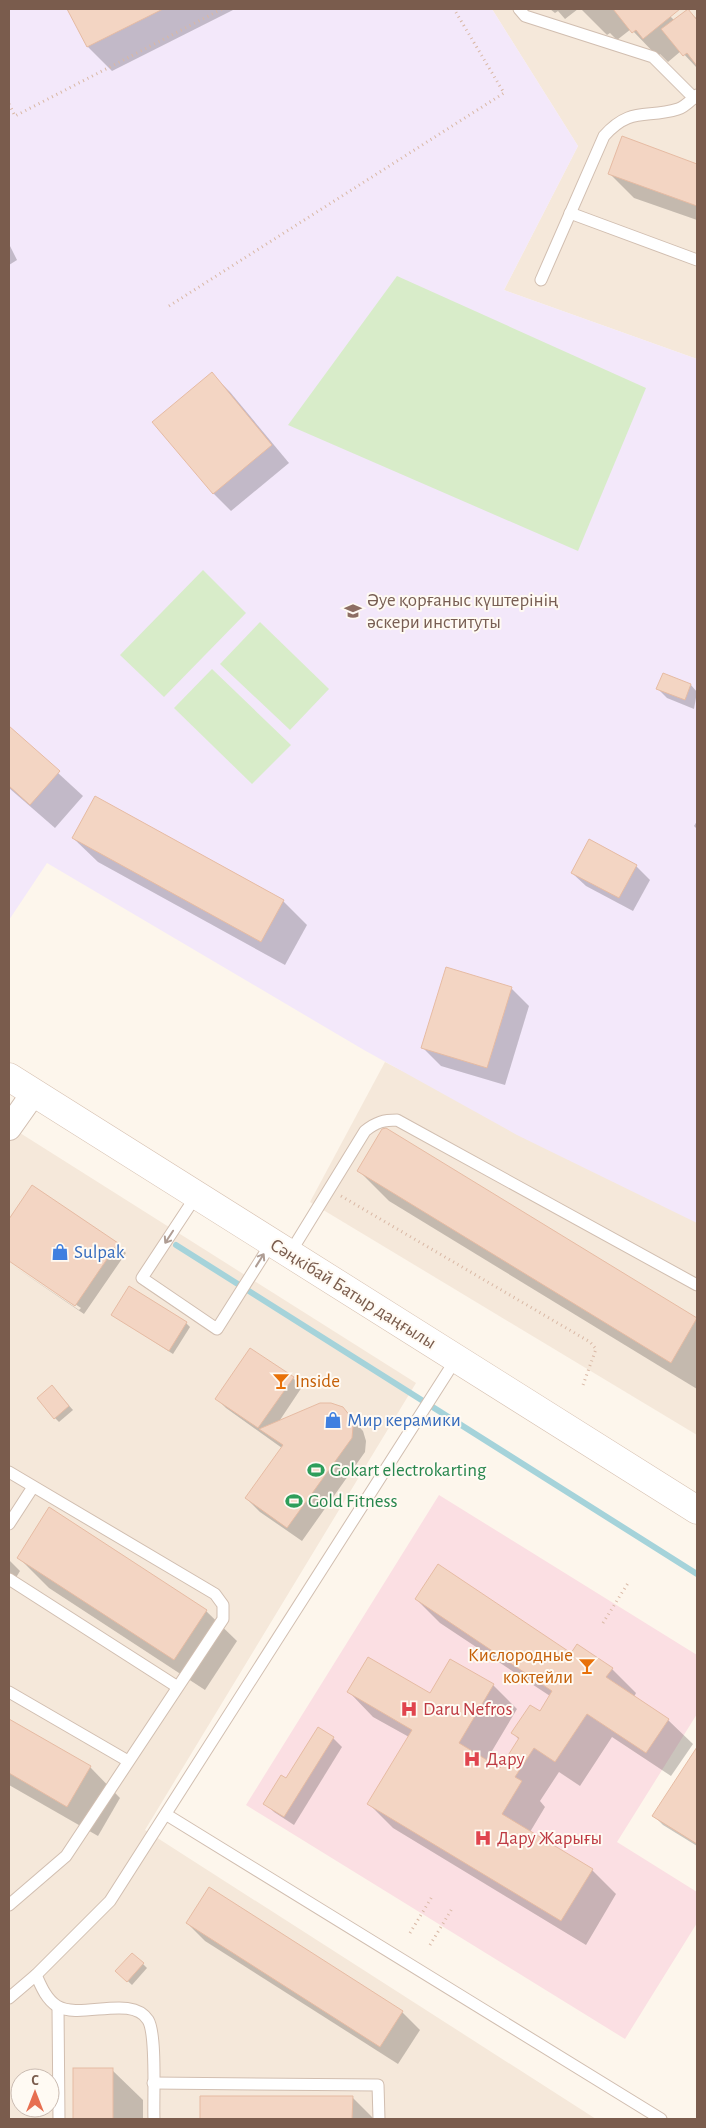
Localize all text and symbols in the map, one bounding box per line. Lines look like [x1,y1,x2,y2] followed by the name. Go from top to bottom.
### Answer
[367,591,559,632] place label: Әуе қорғаныс күштерінің әскери институты
[343,601,363,621] school or university icon: Әуе қорғаныс күштерінің әскери институты
[164,1230,174,1244] one-way arrow
[267,1235,439,1353] street label: Сәңкібай Батыр даңғылы
[50,1242,70,1262] shop icon: Sulpak
[74,1243,125,1262] place label: Sulpak
[255,1254,265,1268] one-way arrow
[271,1371,291,1391] bar icon: Inside
[295,1372,340,1391] place label: Inside
[323,1410,343,1430] shop icon: Мир керамики
[347,1411,461,1430] place label: Мир керамики
[306,1460,326,1480] sports icon: Gokart electrokarting
[330,1461,487,1480] place label: Gokart electrokarting
[284,1491,304,1511] sports icon: Gold Fitness
[308,1492,398,1511] place label: Gold Fitness
[468,1646,573,1687] place label: Кислородные коктейли
[577,1656,597,1676] bar icon: Кислородные коктейли
[399,1699,419,1719] hospital icon: Daru Nefros
[423,1700,512,1719] place label: Daru Nefros
[462,1749,482,1769] hospital icon: Дару
[486,1750,525,1769] place label: Дару
[473,1828,493,1848] hospital icon: Дару Жарығы
[497,1829,602,1848] place label: Дару Жарығы
[10,2068,60,2118] north arrow
[31,2074,39,2088] text: С

